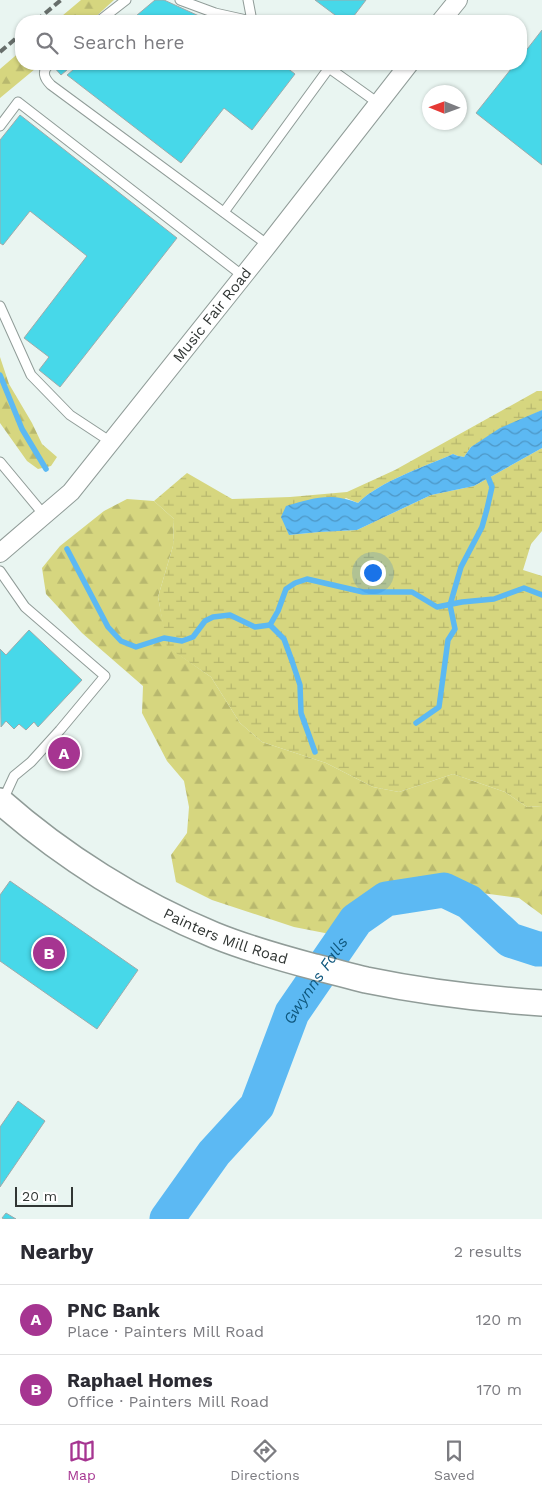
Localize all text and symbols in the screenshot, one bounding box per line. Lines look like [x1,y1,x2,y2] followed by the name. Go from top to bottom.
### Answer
[15,15,527,70] search box
[33,29,61,57] icon: search
[73,31,184,54] text: Search here
[422,85,467,130] north arrow
[169,264,255,366] street label: Music Fair Road
[360,560,386,586] your location
[48,734,80,772] pin: A
[160,904,290,968] street label: Painters Mill Road
[280,933,352,1027] water label: Gwynns Falls
[33,934,65,972] pin: B
[15,1184,72,1207] scale bar
[22,1188,57,1204] text: 20 m
[20,1239,93,1264] text: Nearby
[454,1242,522,1261] text: 2 results
[67,1299,160,1322] text: PNC Bank
[31,1310,41,1329] text: A
[476,1310,522,1329] text: 120 m
[67,1322,264,1341] text: Place · Painters Mill Road
[67,1369,213,1392] text: Raphael Homes
[31,1380,41,1399] text: B
[476,1380,522,1399] text: 170 m
[67,1392,269,1411] text: Office · Painters Mill Road
[67,1437,96,1483] tab: Map
[230,1437,300,1483] tab: Directions
[434,1437,475,1483] tab: Saved

